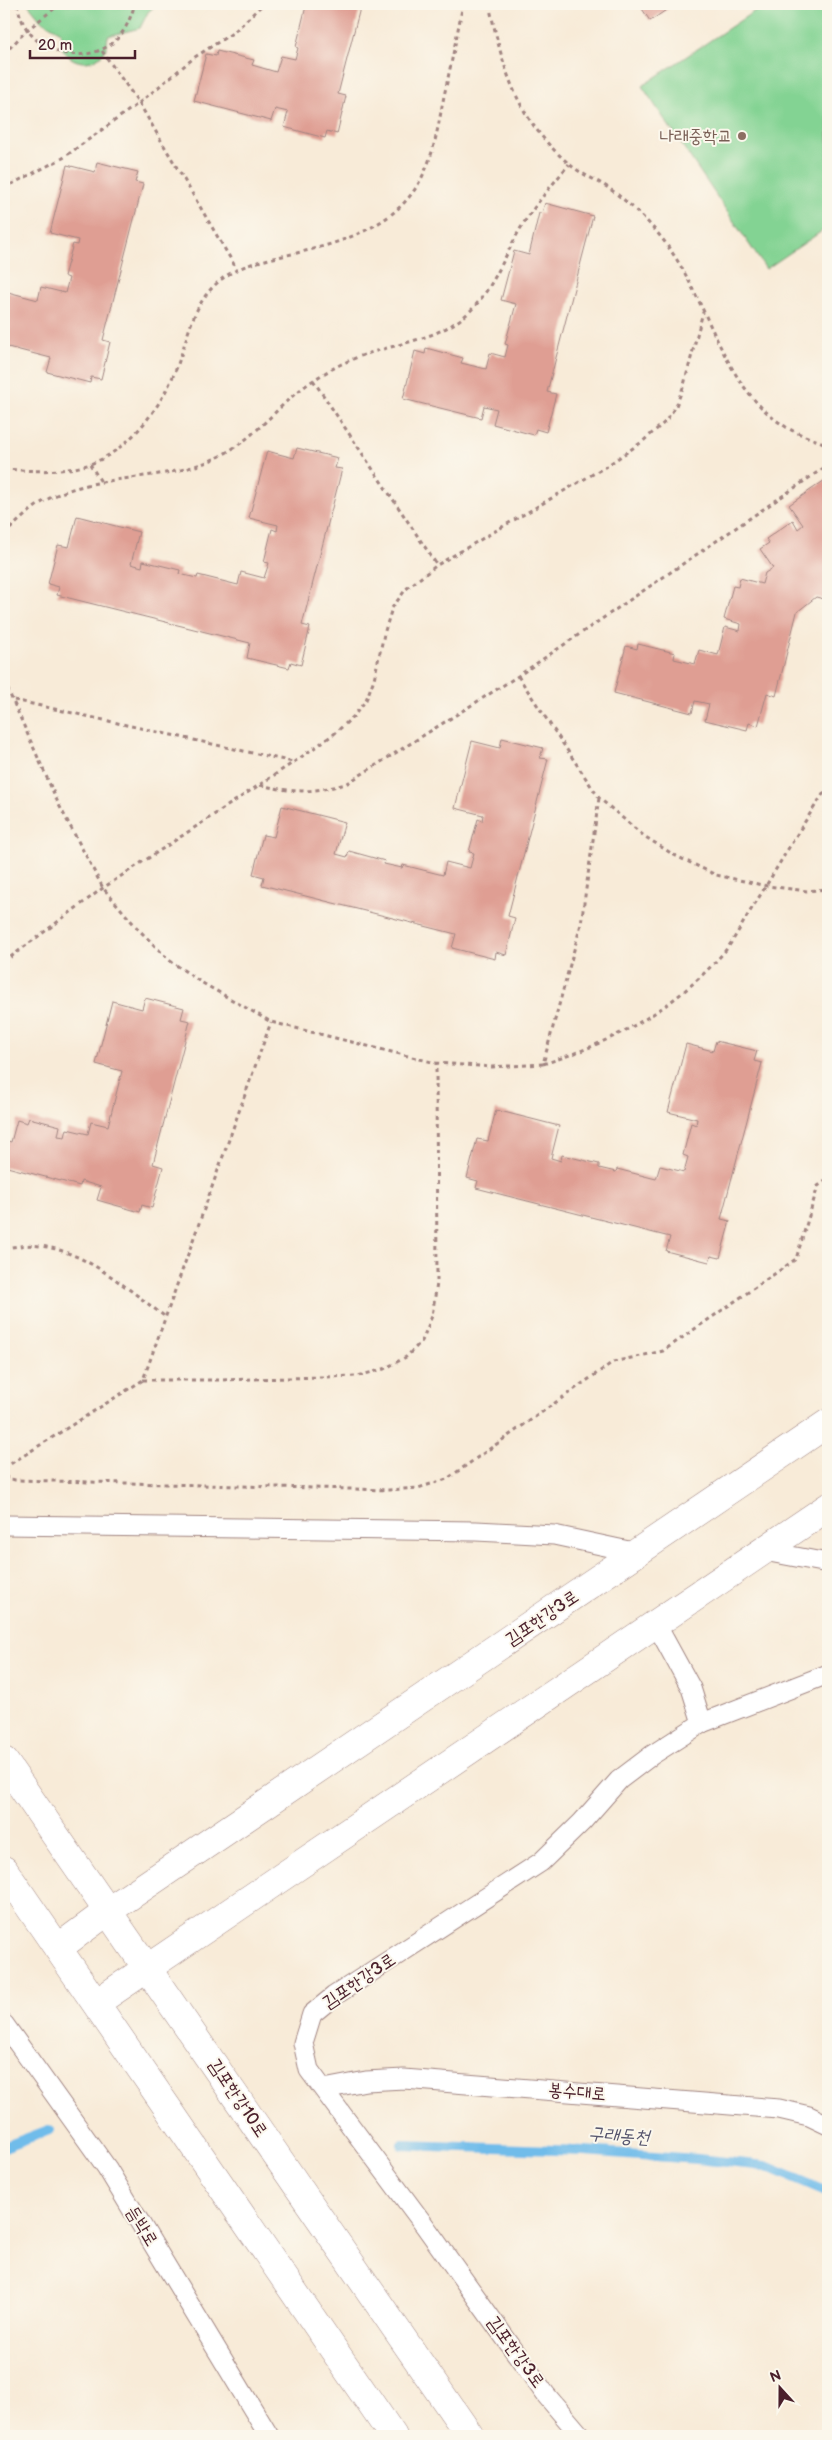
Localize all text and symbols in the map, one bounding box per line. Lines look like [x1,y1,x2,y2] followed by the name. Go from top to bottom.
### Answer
[30,28,135,60] scale bar
[38,36,72,55] text: 20 m
[660,126,732,147] place label: 나래중학교
[736,130,748,142] marker: 나래중학교
[502,1586,582,1650] street label: 김포한강3로
[319,1949,399,2013] street label: 김포한강3로
[204,2055,272,2141] street label: 김포한강10로
[547,2079,607,2105] street label: 봉수대로
[588,2122,652,2150] water label: 구래동천
[122,2202,162,2250] street label: 듬박로
[483,2312,549,2392] street label: 김포한강3로
[754,2362,804,2412] north arrow
[768,2367,783,2386] text: N

